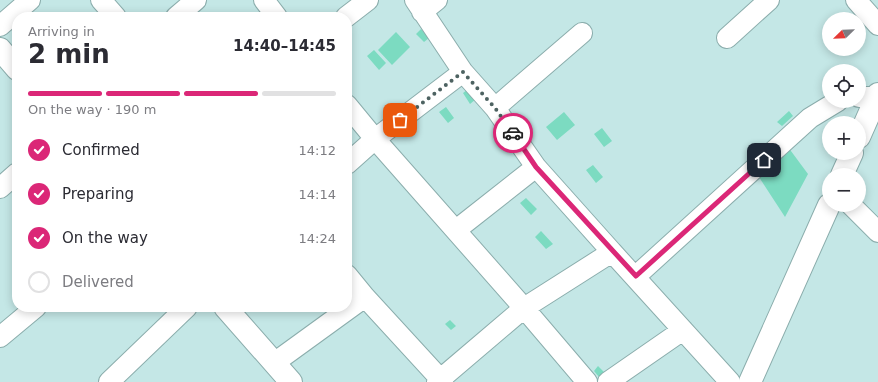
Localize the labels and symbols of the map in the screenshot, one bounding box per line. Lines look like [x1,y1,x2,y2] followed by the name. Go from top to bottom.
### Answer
[822,12,866,56] north arrow
[383,103,417,137] pin
[493,113,533,153] courier
[747,143,781,177] pin

